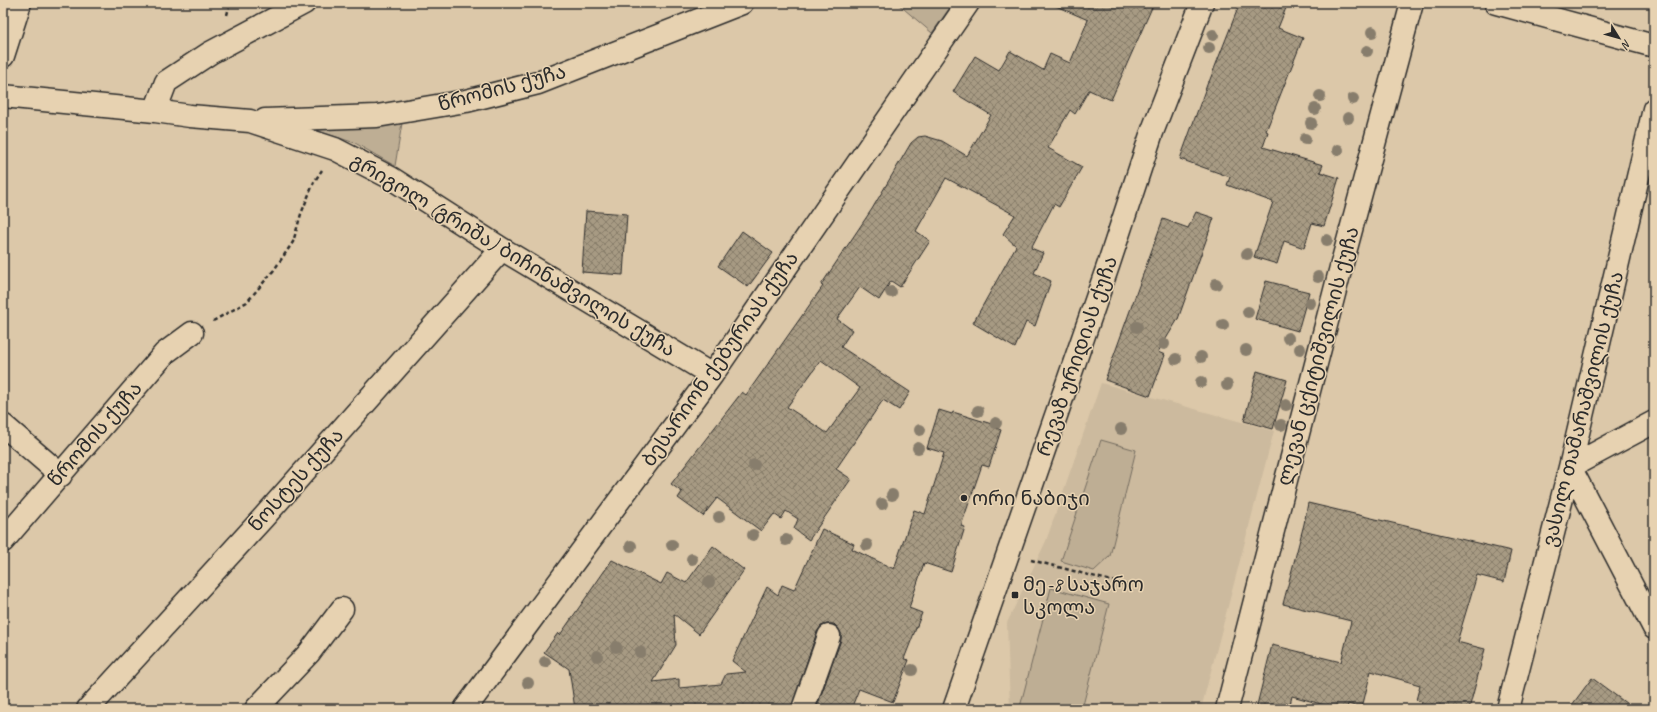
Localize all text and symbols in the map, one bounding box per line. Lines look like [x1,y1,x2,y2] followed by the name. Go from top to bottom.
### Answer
[1599,18,1639,58] north arrow
[1618,37,1635,53] text: N
[435,59,569,117] street label: წრომის ქუჩა
[346,148,680,362] street label: გრიგოლ (გრიშა) ბიჩინაშვილის ქუჩა
[1271,224,1365,488] street label: ლევან ცქიტიშვილის ქუჩა
[636,247,804,471] street label: ბესარიონ ქებურიას ქუჩა
[1031,253,1123,459] street label: რევაზ ურიდიას ქუჩა
[1537,269,1629,549] street label: ვასილ თამარაშვილის ქუჩა
[42,376,148,492] street label: წრომის ქუჩა
[243,423,349,537] street label: ნოსტეს ქუჩა
[972,486,1090,511] place label: ორი ნაბიჯი
[959,493,969,503] marker: ორი ნაბიჯი
[1023,572,1144,620] place label: მე-8 საჯარო სკოლა
[1010,590,1020,600] marker: მე-8 საჯარო სკოლა

